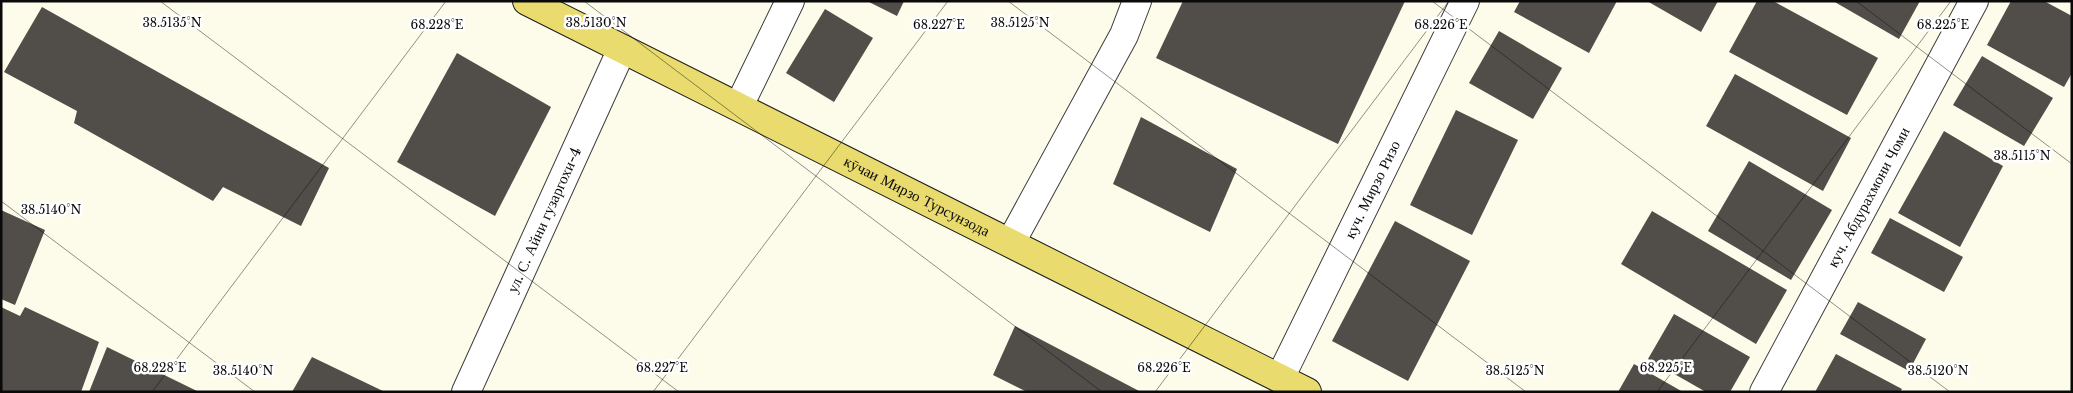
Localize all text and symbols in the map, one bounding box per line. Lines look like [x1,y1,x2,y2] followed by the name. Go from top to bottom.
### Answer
[142,15,202,30] text: 38.5135°N
[566,15,627,30] text: 38.5130°N
[990,15,1050,30] text: 38.5125°N
[410,17,464,32] text: 68.228°E
[913,17,965,32] text: 68.227°E
[1414,17,1468,32] text: 68.226°E
[1917,17,1970,32] text: 68.225°E
[1823,124,1914,270] street label: куч. Абдурахмони Чоми
[1340,137,1404,241] street label: куч. Мирзо Ризо
[502,144,585,296] street label: ул. С. Айни гузаргохи-4
[1993,148,2051,163] text: 38.5115°N
[841,151,993,241] street label: кӯчаи Мирзо Турсунзода
[21,202,81,217] text: 38.5140°N
[133,360,187,375] text: 68.228°E
[636,360,688,375] text: 68.227°E
[1137,360,1191,375] text: 68.226°E
[1640,360,1693,375] text: 68.225°E
[213,363,273,378] text: 38.5140°N
[1485,363,1545,378] text: 38.5125°N
[1908,363,1969,378] text: 38.5120°N

